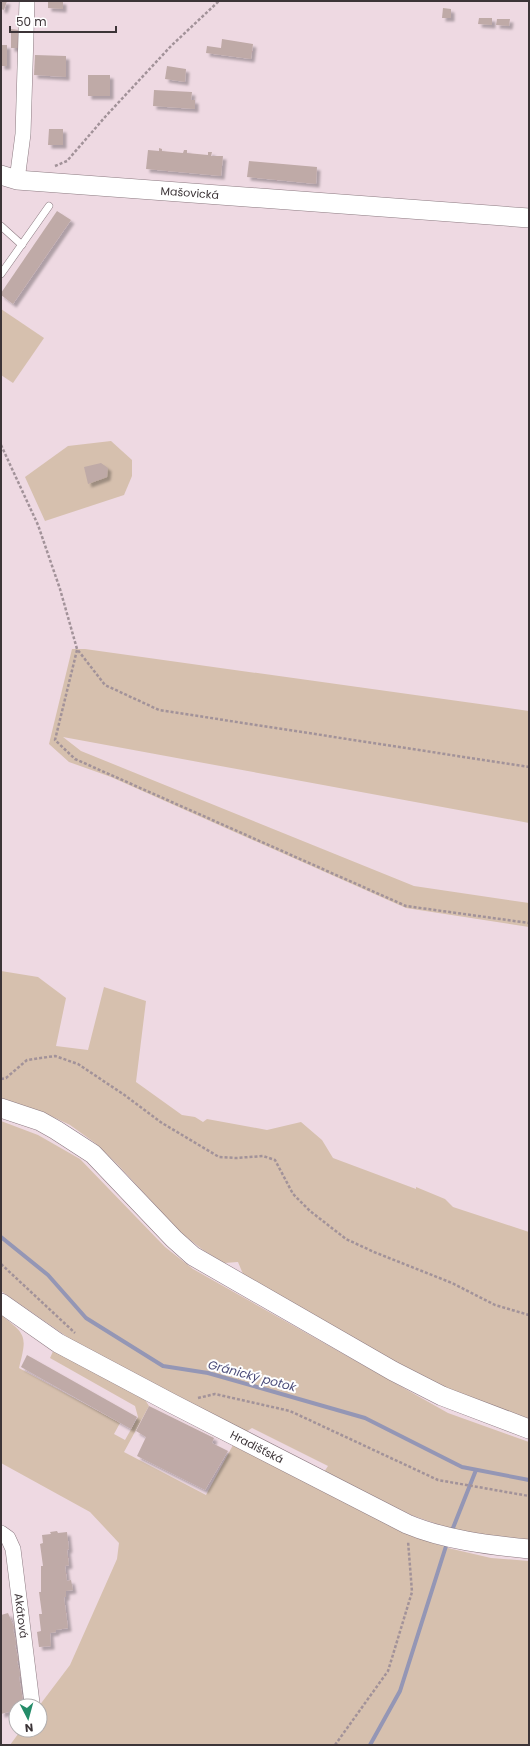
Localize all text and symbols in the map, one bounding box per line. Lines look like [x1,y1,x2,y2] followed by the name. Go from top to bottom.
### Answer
[10,8,116,34] scale bar
[16,13,47,30] text: 50 m
[160,183,219,203] street label: Mašovická
[206,1356,299,1396] water label: Gránický potok
[227,1427,286,1467] street label: Hradišťská
[11,1592,32,1639] street label: Akátová
[8,1698,48,1738] north arrow
[24,1720,34,1736] text: N

